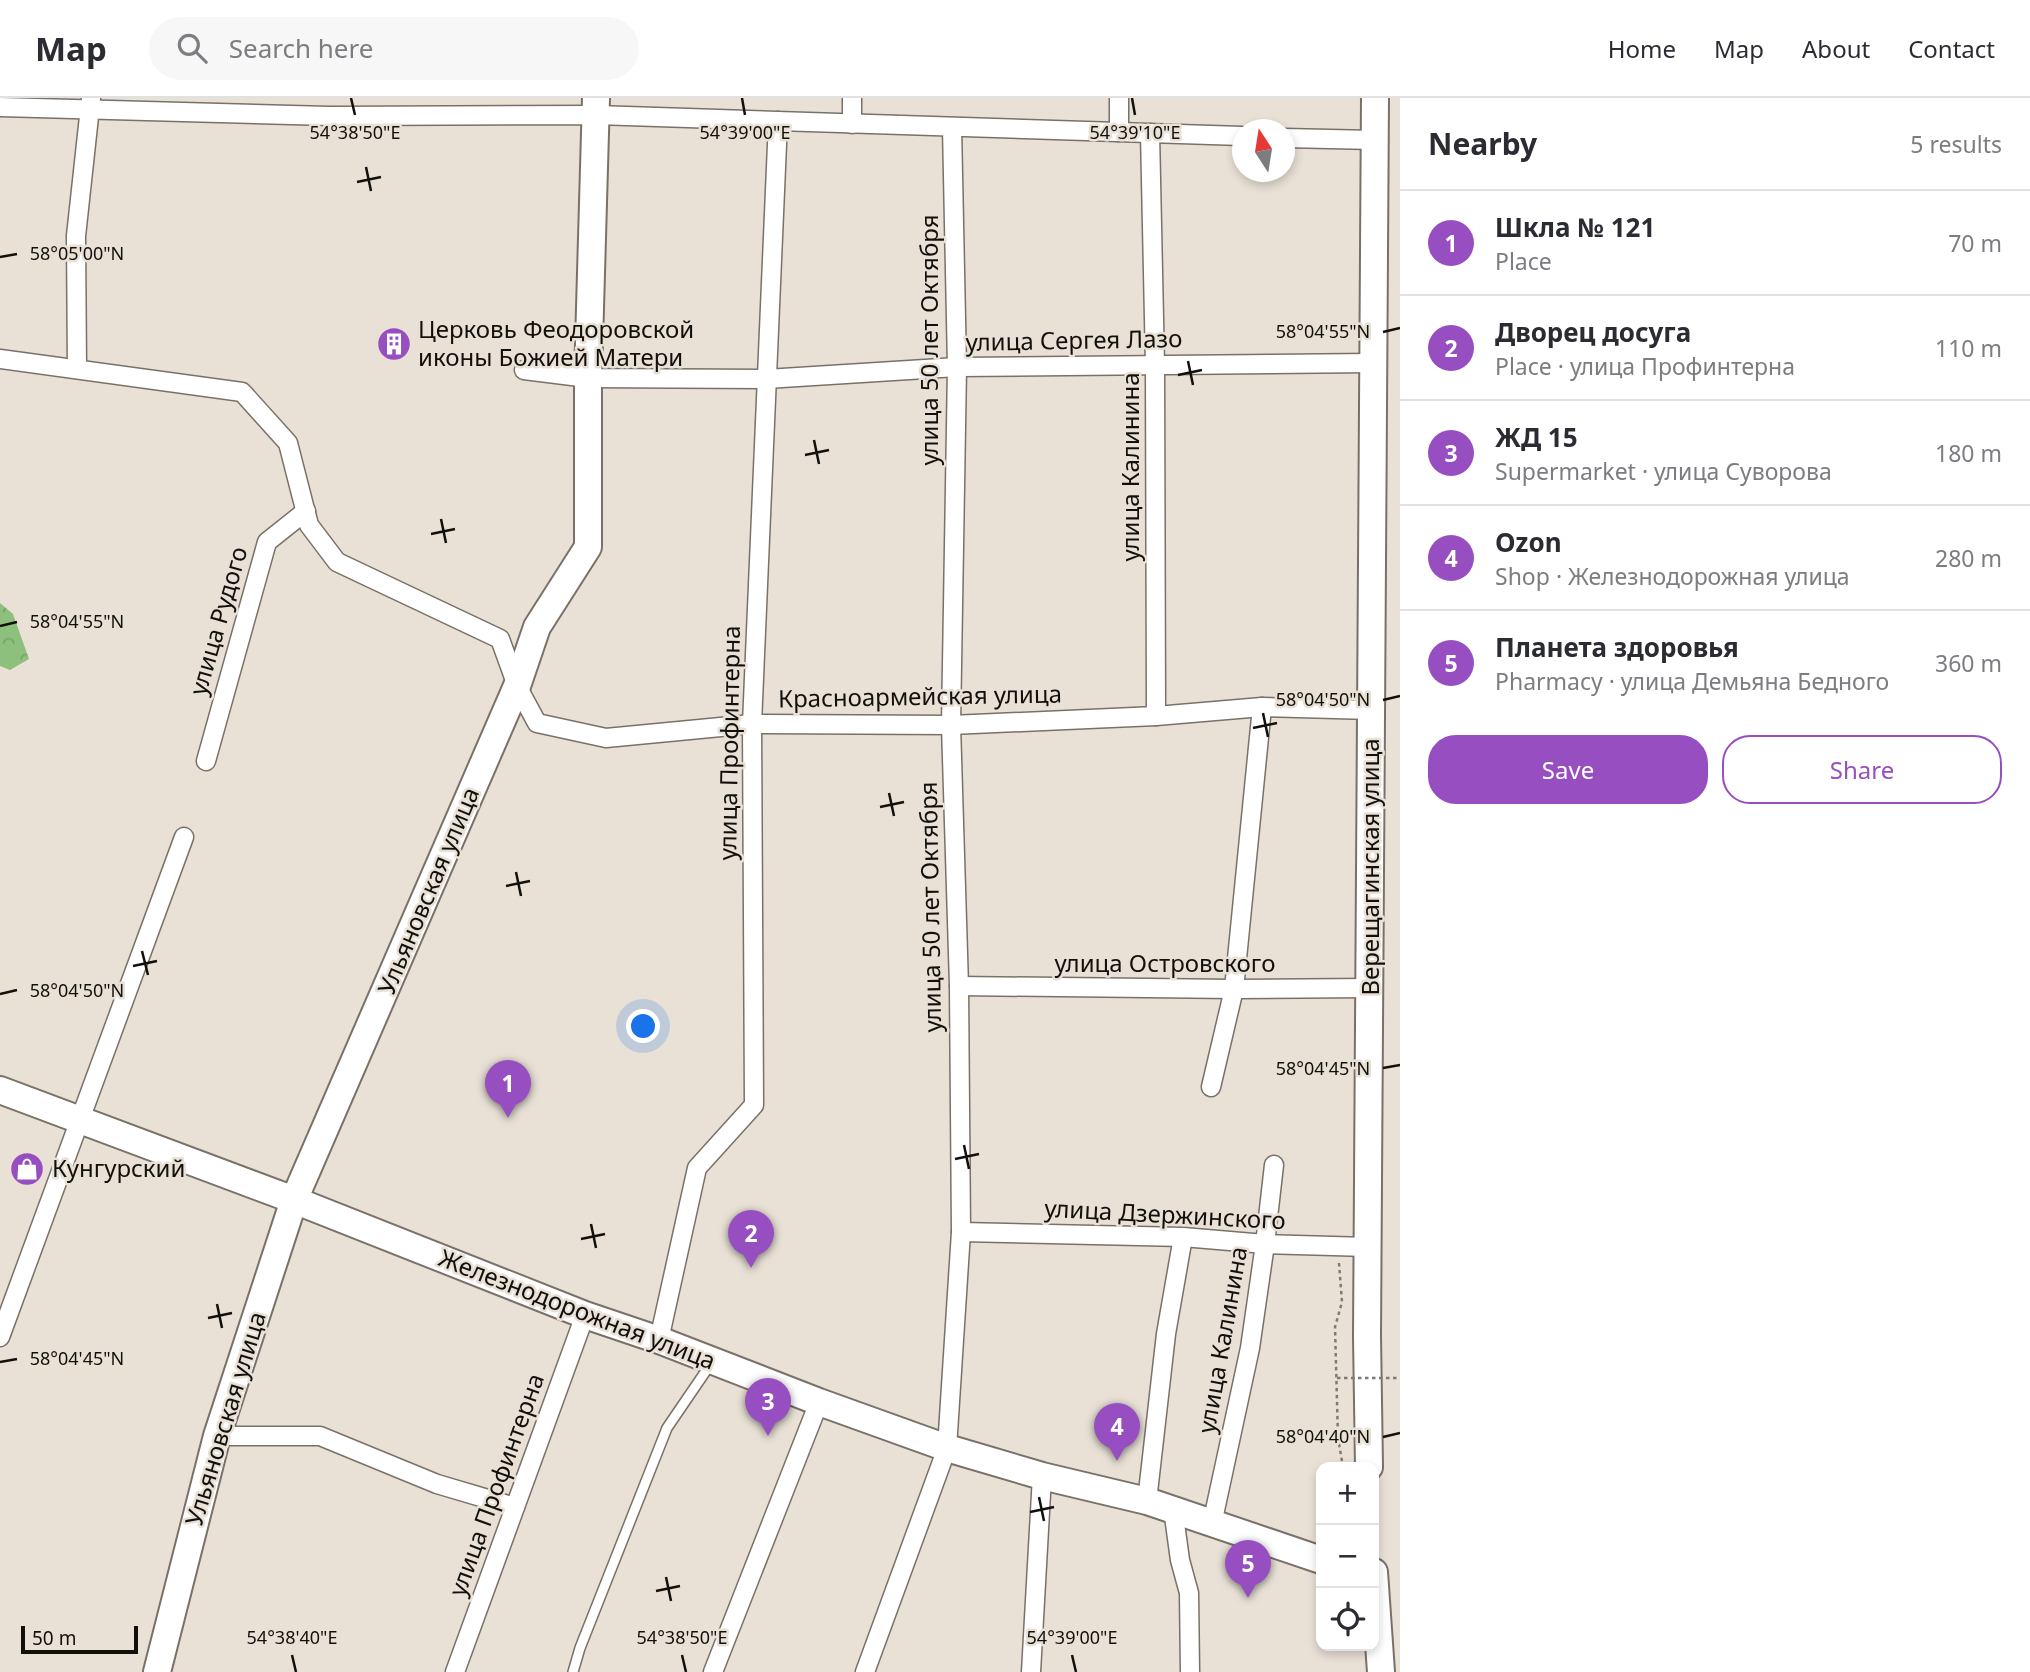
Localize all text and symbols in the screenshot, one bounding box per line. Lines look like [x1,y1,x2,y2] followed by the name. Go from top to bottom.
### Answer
[149,17,639,80] search box
[35,26,107,71] text: Map
[173,29,211,67] icon: search
[229,30,373,66] text: Search here
[1608,32,1676,65] text: Home
[1714,32,1764,65] text: Map
[1802,32,1870,65] text: About
[1908,32,1995,65] text: Contact
[1232,119,1295,182] north arrow
[310,120,400,144] text: 54°38'50"E
[700,120,790,144] text: 54°39'00"E
[1090,120,1180,144] text: 54°39'10"E
[1428,123,1537,164] text: Nearby
[1910,128,2002,160] text: 5 results
[1495,209,1655,245] text: Шкла № 121
[912,215,945,466] street label: улица 50 лет Октября
[1444,227,1458,259] text: 1
[1948,227,2002,259] text: 70 m
[30,241,124,265] text: 58°05'00"N
[1495,245,1552,277] text: Place
[418,312,694,373] place label: Церковь Феодоровской иконы Божией Матери
[1495,314,1691,350] text: Дворец досуга
[1276,319,1370,343] text: 58°04'55"N
[965,321,1183,358] street label: улица Сергея Лазо
[375,325,413,363] building icon: Церковь Феодоровской иконы Божией Матери
[1444,332,1458,364] text: 2
[1935,332,2002,364] text: 110 m
[1495,350,1795,382] text: Place · улица Профинтерна
[1113,372,1146,562] street label: улица Калинина
[1495,419,1578,455] text: ЖД 15
[1444,437,1458,469] text: 3
[1935,437,2002,469] text: 180 m
[1495,455,1832,487] text: Supermarket · улица Суворова
[1495,524,1562,560] text: Ozon
[181,542,255,699] street label: улица Рудого
[1444,542,1458,574] text: 4
[1935,542,2002,574] text: 280 m
[1495,560,1850,592] text: Shop · Железнодорожная улица
[30,609,124,633] text: 58°04'55"N
[710,625,747,861] street label: улица Профинтерна
[1495,629,1739,665] text: Планета здоровья
[1444,647,1458,679] text: 5
[1935,647,2002,679] text: 360 m
[1495,665,1889,697] text: Pharmacy · улица Демьяна Бедного
[778,677,1062,714] street label: Красноармейская улица
[1276,687,1370,711] text: 58°04'50"N
[1428,735,1708,804] button: Save
[1722,735,2002,804] button: Share
[1353,738,1386,996] street label: Верещагинская улица
[911,781,948,1033] street label: улица 50 лет Октября
[369,782,486,999] street label: Ульяновская улица
[1055,946,1275,979] street label: улица Островского
[30,978,124,1002] text: 58°04'50"N
[626,1009,660,1043] your location
[1276,1056,1370,1080] text: 58°04'45"N
[485,1060,531,1118] pin: 1
[8,1150,46,1188] shop icon: Кунгурский
[52,1151,185,1184] place label: Кунгурский
[1044,1191,1287,1236] street label: улица Дзержинского
[728,1210,774,1268] pin: 2
[434,1241,721,1377] street label: Железнодорожная улица
[1189,1244,1254,1436] street label: улица Калинина
[176,1307,273,1530] street label: Ульяновская улица
[30,1346,124,1370] text: 58°04'45"N
[440,1368,551,1600] street label: улица Профинтерна
[745,1378,791,1436] pin: 3
[1094,1403,1140,1461] pin: 4
[1276,1424,1370,1448] text: 58°04'40"N
[1316,1462,1379,1651] map controls
[1316,1462,1379,1525] button: +
[1316,1525,1379,1588] button: −
[1225,1540,1271,1598] pin: 5
[1316,1588,1379,1651] button: locate
[21,1623,138,1655] scale bar
[32,1625,76,1651] text: 50 m
[247,1625,337,1649] text: 54°38'40"E
[637,1625,727,1649] text: 54°38'50"E
[1027,1625,1117,1649] text: 54°39'00"E

